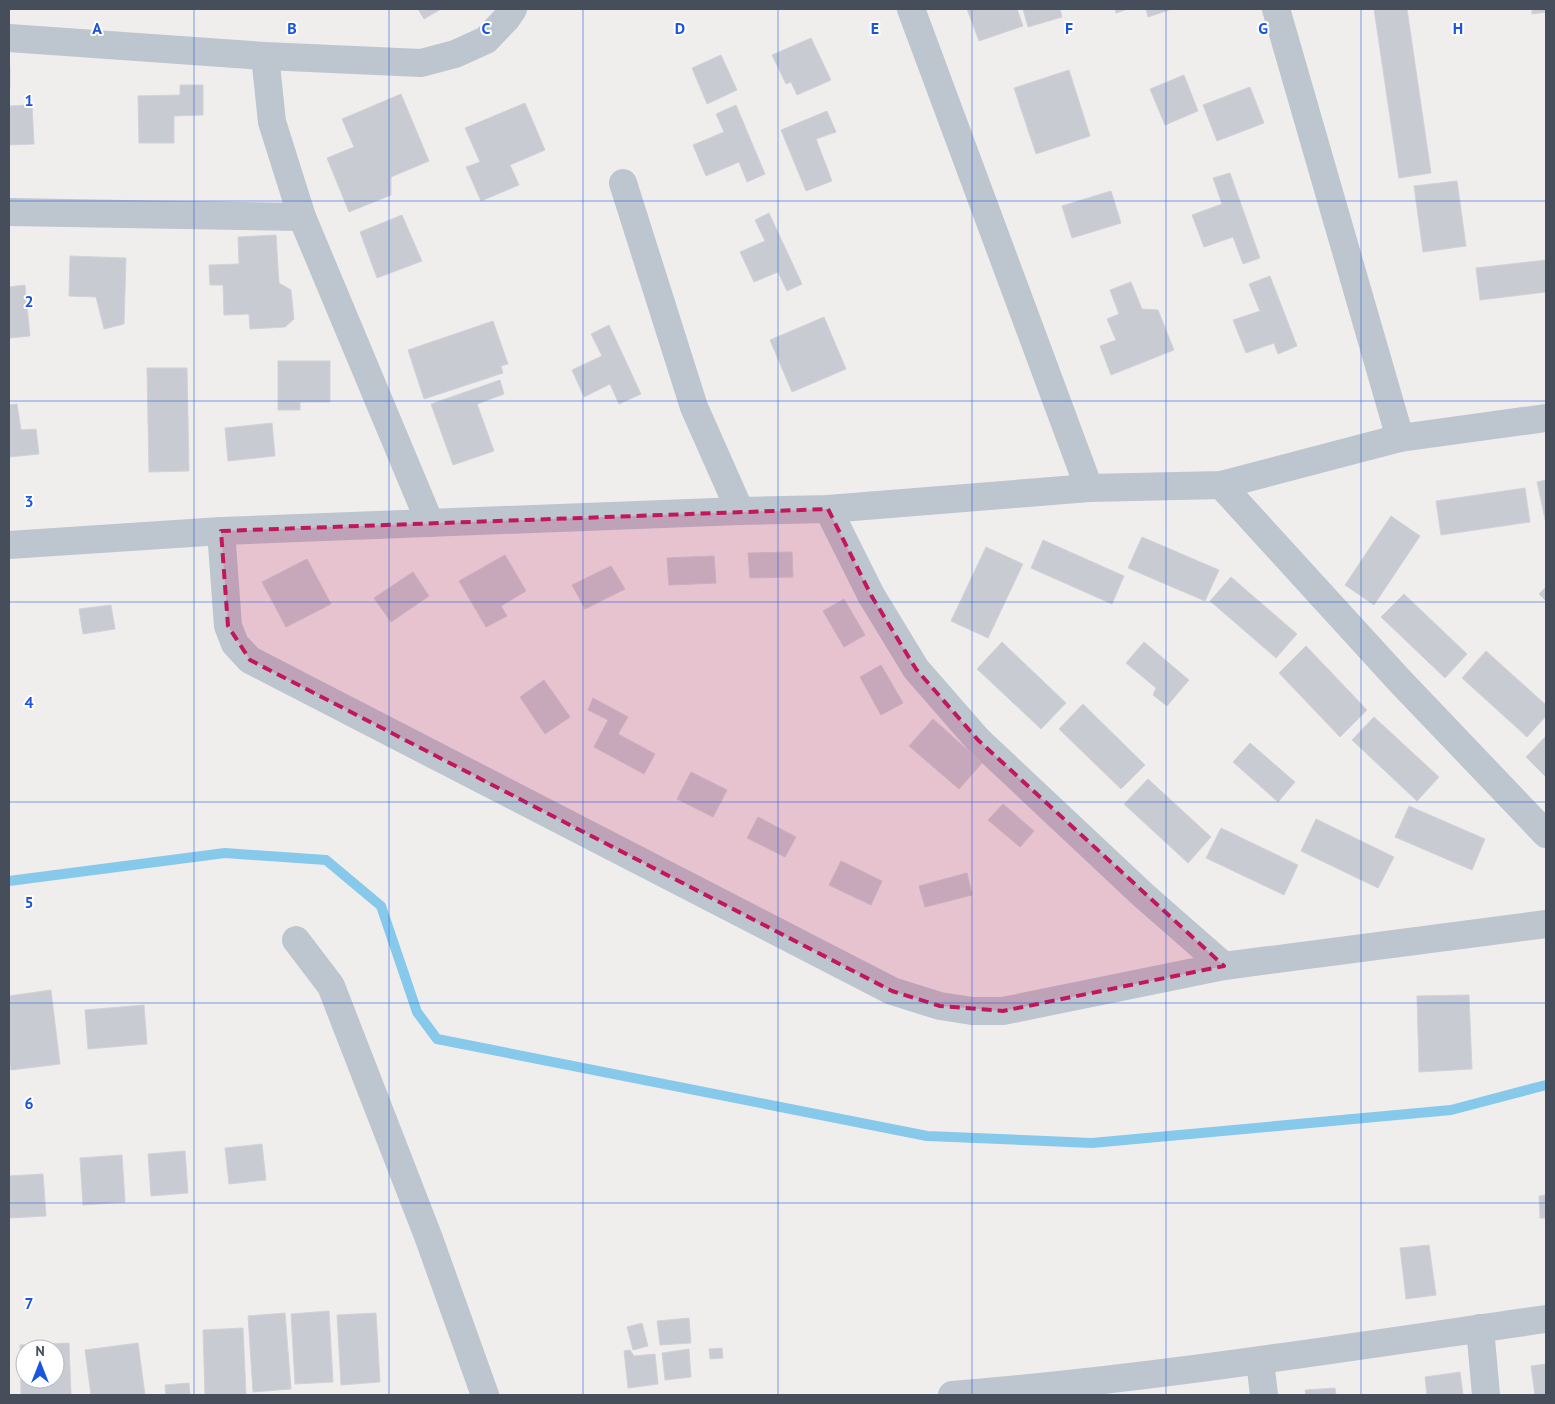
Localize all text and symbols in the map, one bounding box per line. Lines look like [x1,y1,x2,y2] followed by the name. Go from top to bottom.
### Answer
[92,18,102,38] text: A
[287,18,297,38] text: B
[482,18,491,38] text: C
[675,18,685,38] text: D
[871,18,879,38] text: E
[1065,18,1073,38] text: F
[1258,18,1268,38] text: G
[1453,18,1463,38] text: H
[24,90,34,110] text: 1
[24,291,34,311] text: 2
[24,491,34,511] text: 3
[24,692,34,712] text: 4
[24,892,34,912] text: 5
[24,1093,34,1113] text: 6
[24,1293,34,1313] text: 7
[15,1339,65,1389] north arrow
[35,1342,45,1360] text: N

